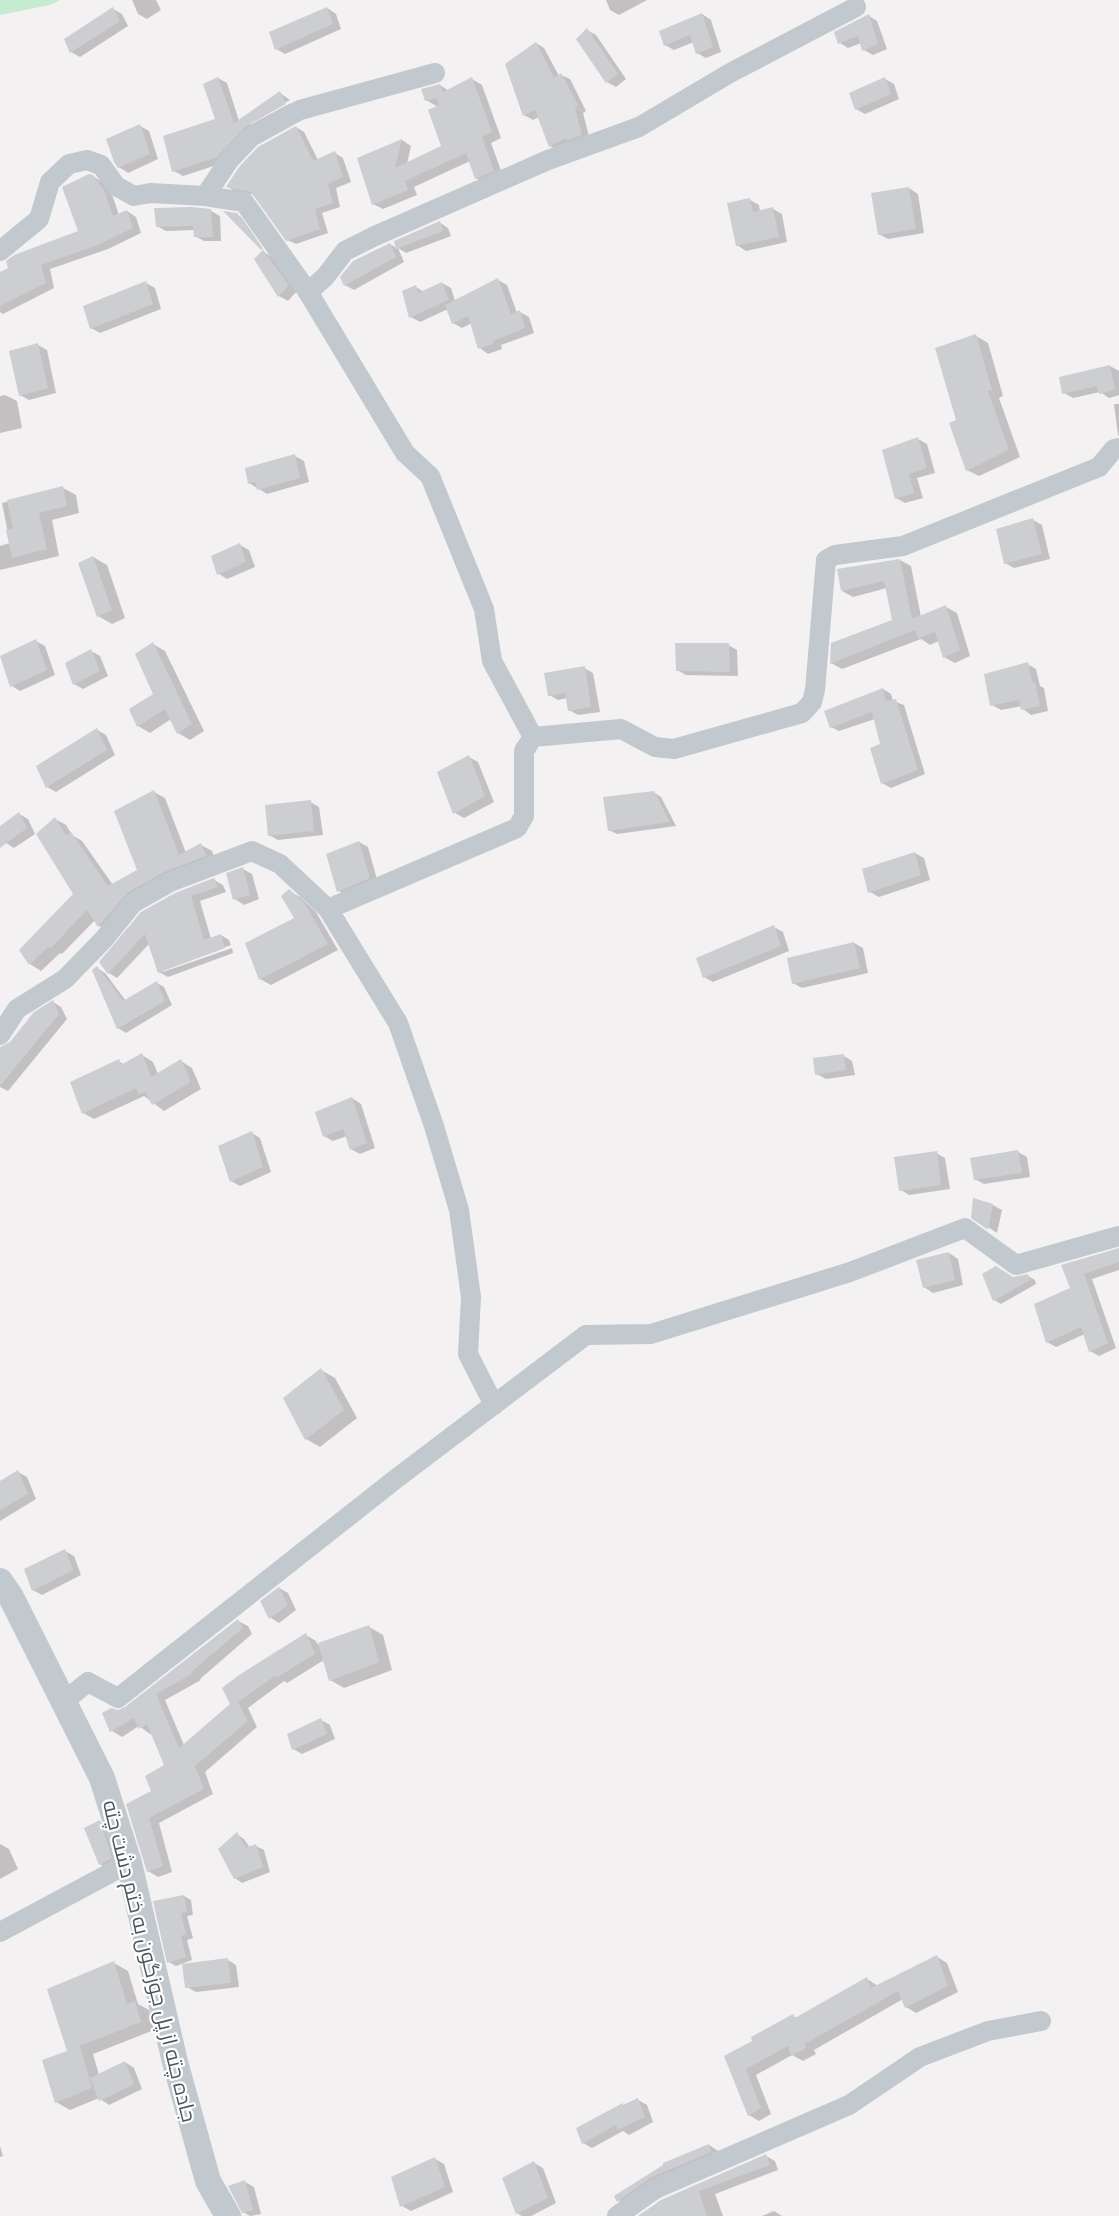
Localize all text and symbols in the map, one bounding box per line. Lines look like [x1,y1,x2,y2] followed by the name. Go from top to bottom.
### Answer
[96,1797,203,2125] street label: جاده چته از پل جوزگون به ختم دشت چته

